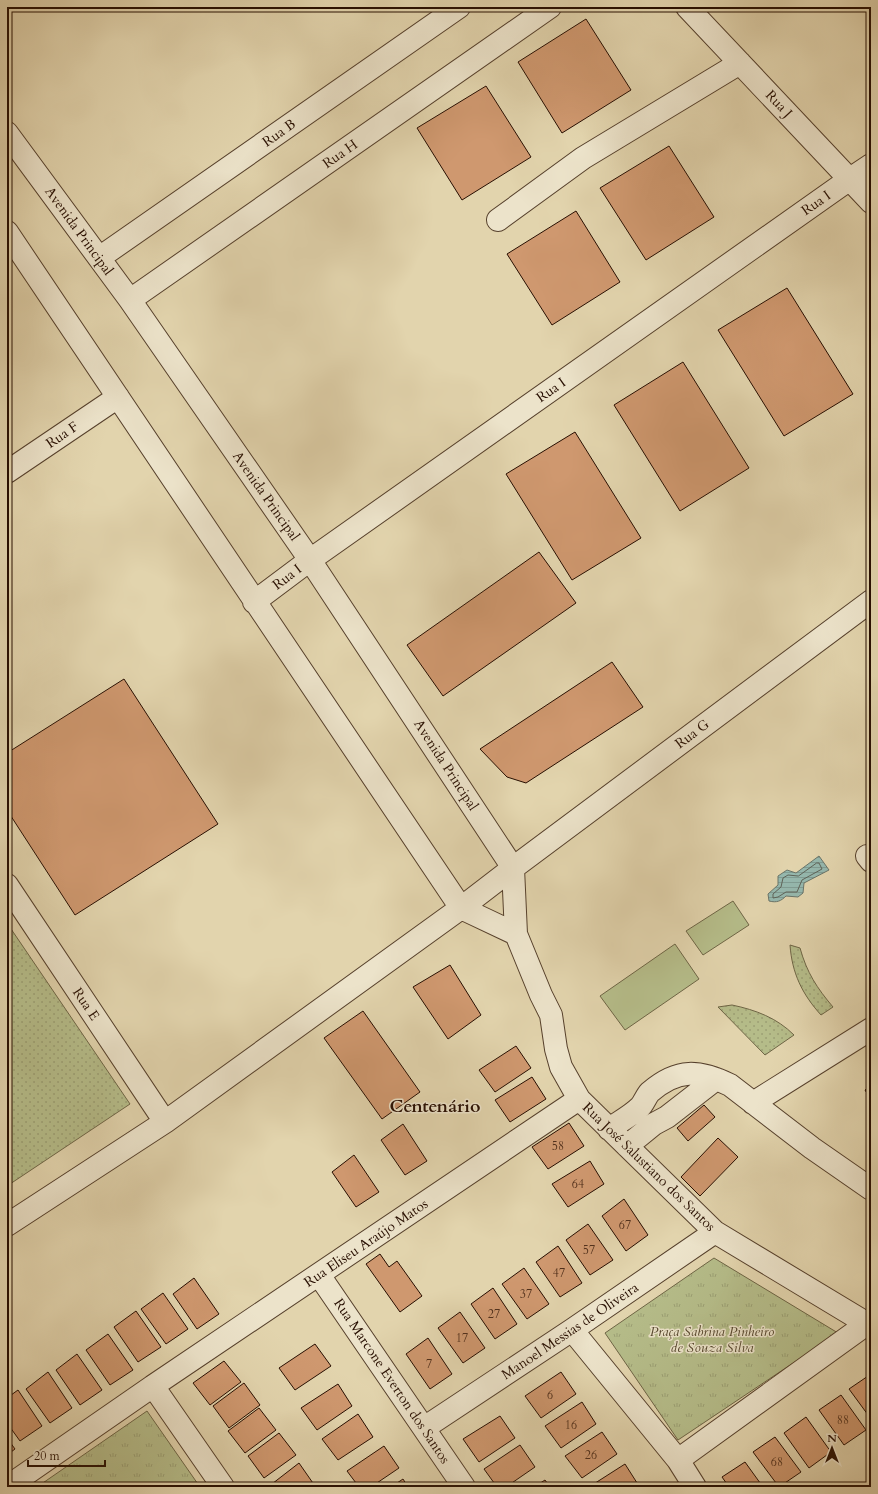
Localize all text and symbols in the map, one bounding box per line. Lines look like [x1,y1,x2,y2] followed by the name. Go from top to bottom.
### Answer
[761,86,797,122] street label: Rua J
[259,115,299,151] street label: Rua B
[319,135,362,173] street label: Rua H
[40,183,118,280] street label: Avenida Principal
[797,186,835,220] street label: Rua I
[532,373,570,407] street label: Rua I
[42,417,82,453] street label: Rua F
[228,447,304,545] street label: Avenida Principal
[269,560,306,594] street label: Rua I
[671,715,713,753] street label: Rua G
[409,716,483,815] street label: Avenida Principal
[68,984,104,1024] street label: Rua E
[389,1094,481,1119] district label: Centenário
[578,1098,720,1236] street label: Rua José Salustiano dos Santos
[552,1138,564,1154] house number: 58
[572,1176,584,1192] house number: 64
[300,1194,432,1292] street label: Rua Eliseu Araújo Matos
[619,1217,631,1233] house number: 67
[583,1242,595,1258] house number: 57
[553,1265,565,1281] house number: 47
[498,1278,642,1384] street label: Manoel Messias de Oliveira
[520,1286,532,1302] house number: 37
[329,1295,455,1468] street label: Rua Marcone Everton dos Santos
[488,1306,500,1322] house number: 27
[650,1322,775,1357] park label: Praça Sabrina Pinheiro de Souza Silva
[456,1330,468,1346] house number: 17
[426,1356,432,1372] house number: 7
[547,1387,553,1403] house number: 6
[837,1412,849,1428] house number: 88
[565,1417,577,1433] house number: 16
[812,1428,852,1468] north arrow
[827,1431,837,1446] text: N
[28,1442,105,1468] scale bar
[585,1447,597,1463] house number: 26
[34,1448,61,1464] text: 20 m
[771,1454,783,1470] house number: 68

